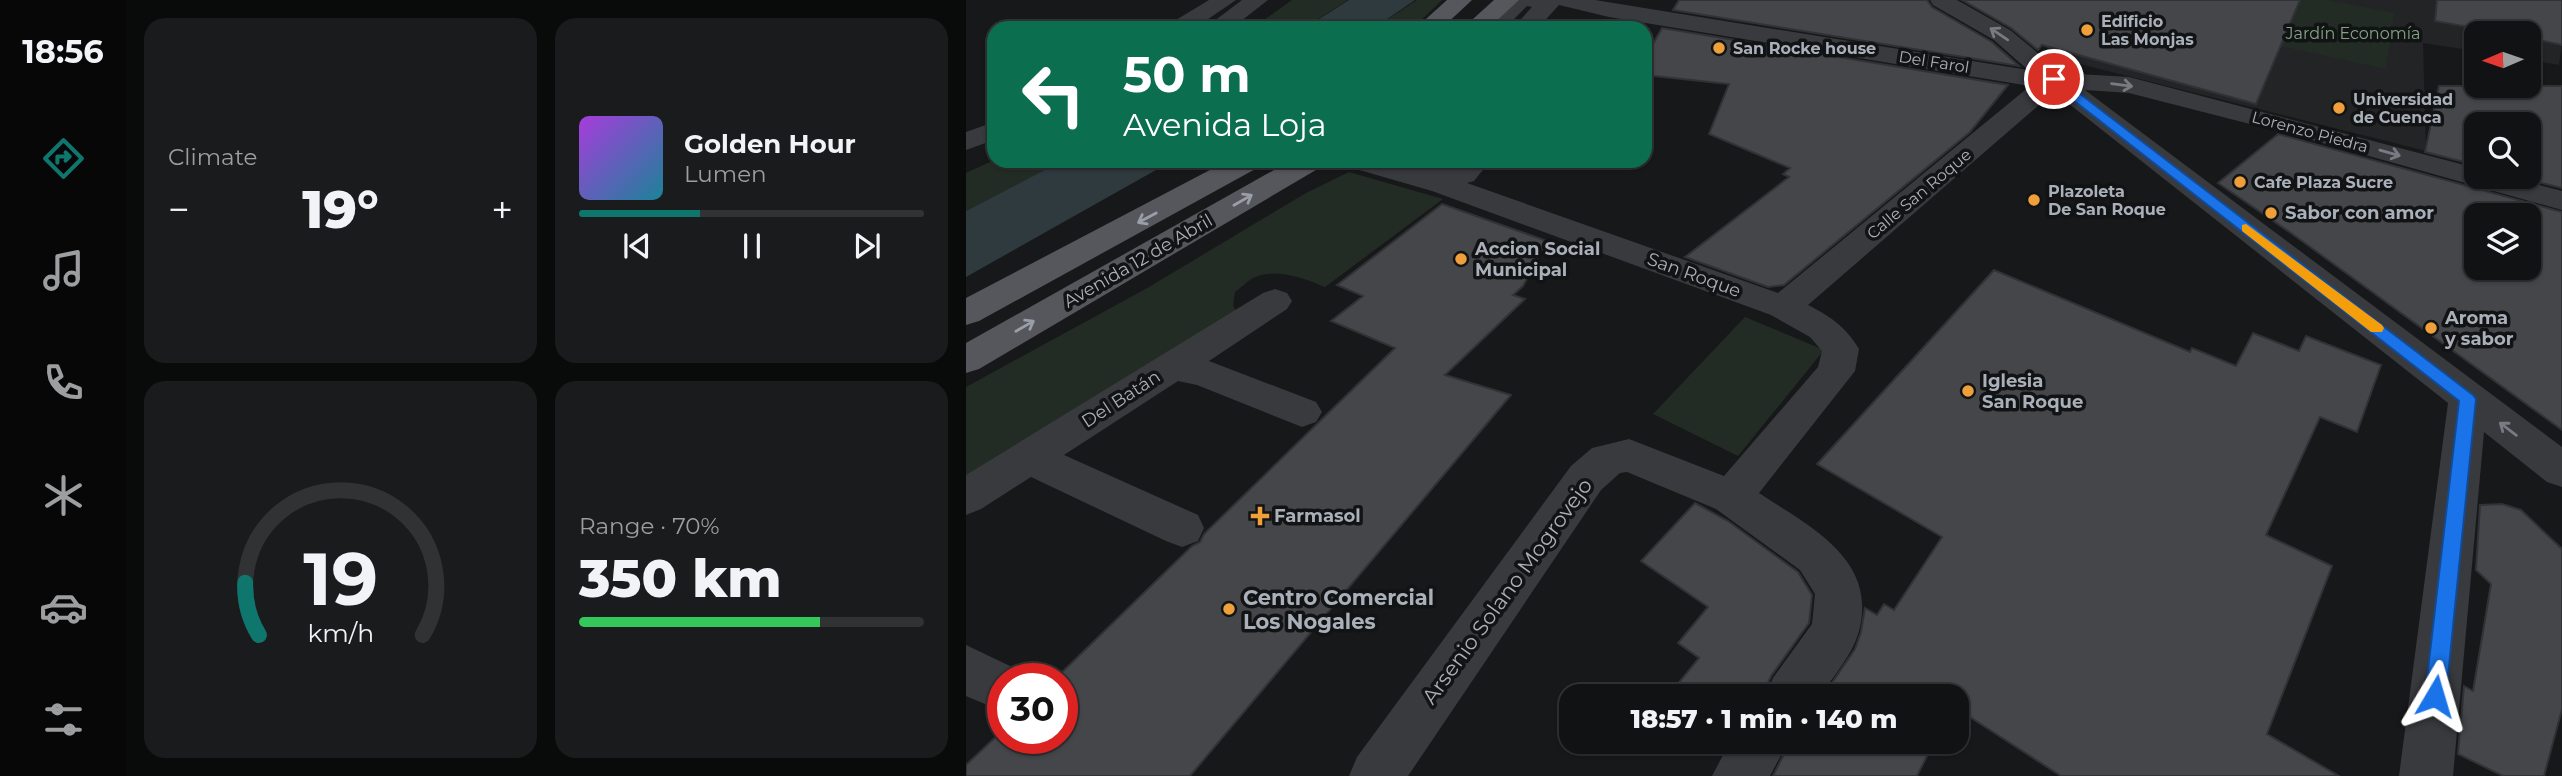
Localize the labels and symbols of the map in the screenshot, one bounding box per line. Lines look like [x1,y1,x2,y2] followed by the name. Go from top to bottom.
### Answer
[2101,12,2194,49] place label: Edificio Las Monjas
[2464,21,2541,98] north arrow
[2079,22,2095,38] marker: Edificio Las Monjas
[2285,24,2420,43] park label: Jardín Economía
[1990,27,2009,42] one-way arrow
[1733,39,1876,58] place label: San Rocke house
[1711,40,1727,56] marker: San Rocke house
[1897,47,1971,77] street label: Del Farol
[2024,49,2084,109] pin
[2110,78,2133,91] one-way arrow
[2353,90,2453,127] place label: Universidad de Cuenca
[2331,100,2347,116] marker: Universidad de Cuenca
[2250,107,2370,157] street label: Lorenzo Piedra
[1863,145,1975,243] street label: Calle San Roque
[2378,147,2401,160] one-way arrow
[2254,173,2393,192] place label: Cafe Plaza Sucre
[2232,174,2248,190] marker: Cafe Plaza Sucre
[2048,182,2166,219] place label: Plazoleta De San Roque
[2026,192,2042,208] marker: Plazoleta De San Roque
[1233,193,1253,207] one-way arrow
[2285,202,2434,224] place label: Sabor con amor
[2263,205,2279,221] marker: Sabor con amor
[1060,209,1216,313] street label: Avenida 12 de Abril
[1137,211,1157,225] one-way arrow
[1474,238,1600,281] place label: Accion Social Municipal
[1644,248,1744,302] street label: San Roque
[1453,251,1469,267] marker: Accion Social Municipal
[2444,307,2514,350] place label: Aroma y sabor
[1014,319,1035,332] one-way arrow
[2423,320,2439,336] marker: Aroma y sabor
[1078,365,1164,433] street label: Del Batán
[1982,370,2083,413] place label: Iglesia San Roque
[1960,383,1976,399] marker: Iglesia San Roque
[2498,422,2517,437] one-way arrow
[1417,473,1597,709] street label: Arsenio Solano Mogrovejo
[1274,505,1361,527] place label: Farmasol
[1252,508,1268,524] marker: Farmasol
[1243,585,1434,634] place label: Centro Comercial Los Nogales
[1221,601,1237,617] marker: Centro Comercial Los Nogales
[2398,659,2472,733] position arrow
[987,663,1078,754] speed limit sign: 30

